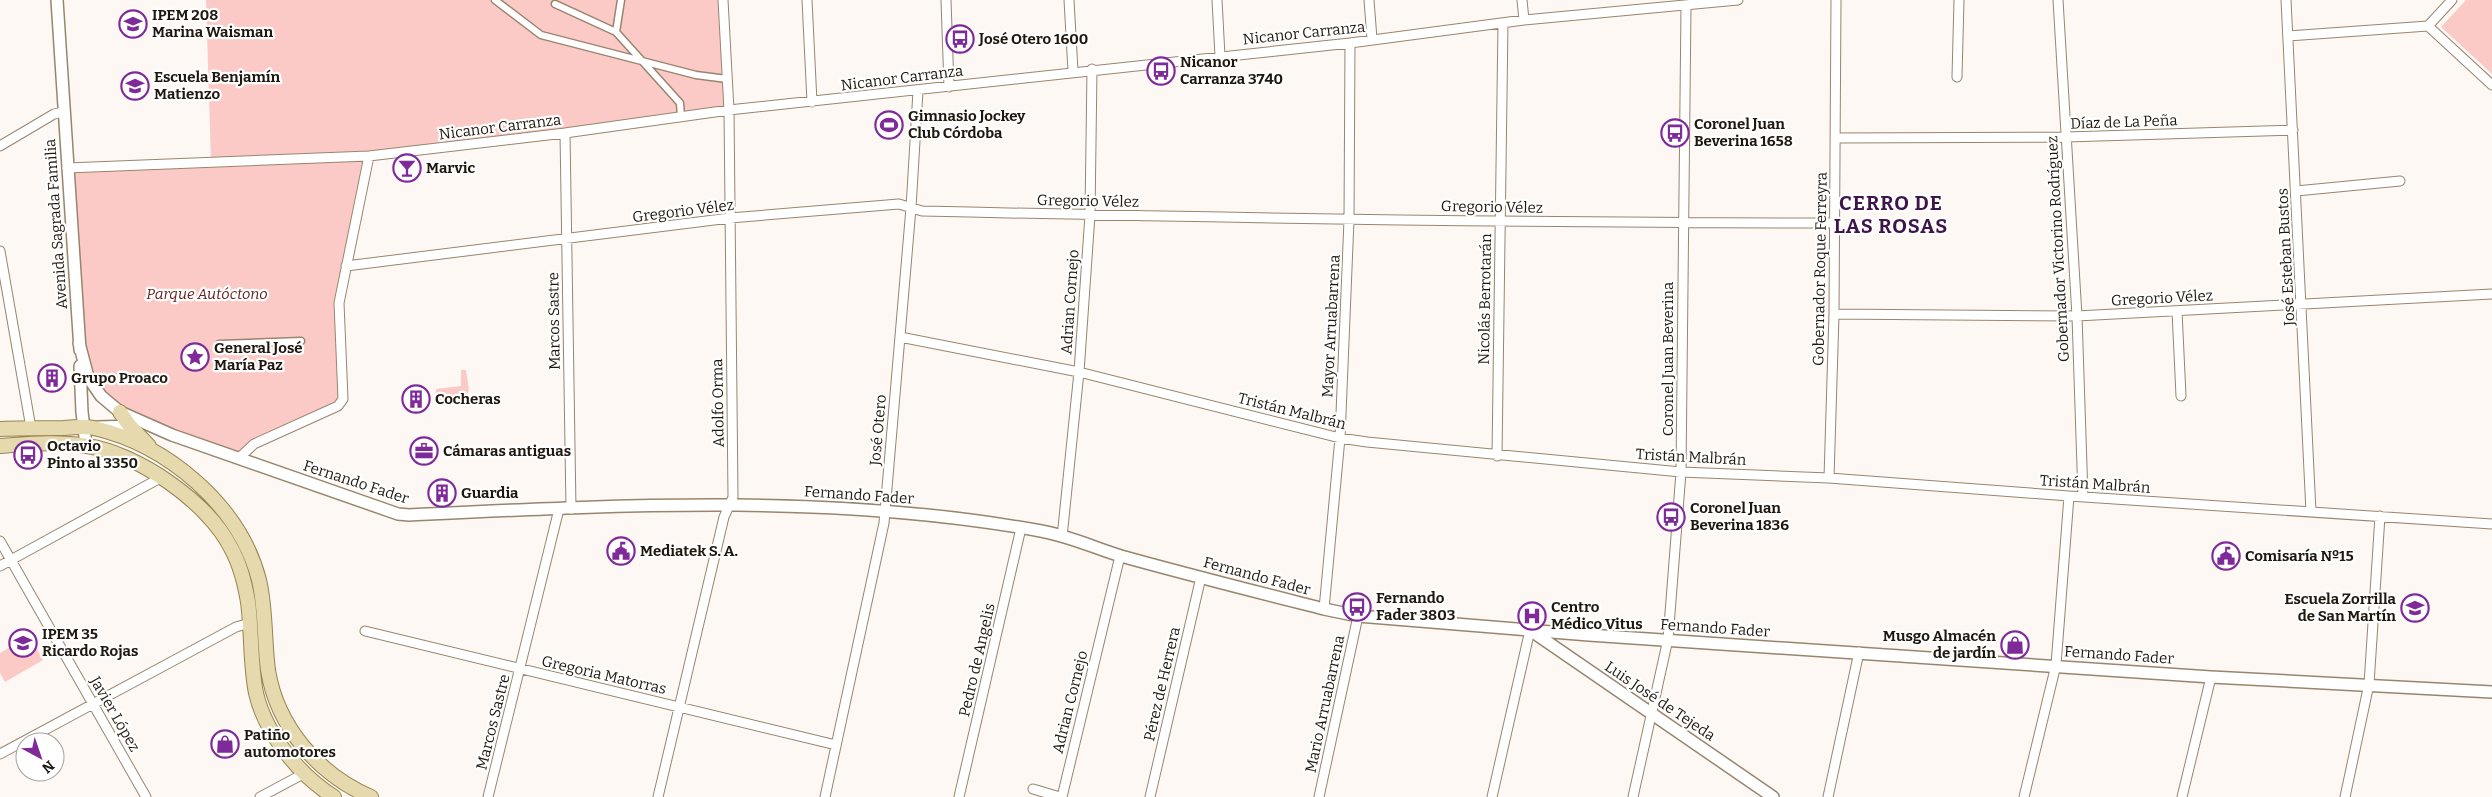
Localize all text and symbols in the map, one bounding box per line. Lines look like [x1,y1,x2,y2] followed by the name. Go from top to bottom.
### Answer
[152,6,273,41] place label: IPEM 208 Marina Waisman
[118,9,148,39] school or university icon: IPEM 208 Marina Waisman
[1242,18,1366,48] street label: Nicanor Carranza
[945,24,975,54] bus stop icon: José Otero 1600
[978,30,1088,48] place label: José Otero 1600
[1180,53,1283,88] place label: Nicanor Carranza 3740
[1146,56,1176,86] bus stop icon: Nicanor Carranza 3740
[840,62,964,94] street label: Nicanor Carranza
[154,68,281,103] place label: Escuela Benjamín Matienzo
[120,71,150,101] school or university icon: Escuela Benjamín Matienzo
[908,107,1026,142] place label: Gimnasio Jockey Club Córdoba
[874,110,904,140] sports icon: Gimnasio Jockey Club Córdoba
[438,111,562,143] street label: Nicanor Carranza
[2070,111,2178,133] street label: Díaz de La Peña
[1694,115,1793,150] place label: Coronel Juan Beverina 1658
[1660,118,1690,148] bus stop icon: Coronel Juan Beverina 1658
[2043,135,2073,363] street label: Gobernador Victorino Rodríguez
[41,138,71,310] street label: Avenida Sagrada Familia
[392,153,422,183] bar icon: Marvic
[426,159,475,177] place label: Marvic
[1809,172,1831,366] street label: Gobernador Roque Ferreyra
[2273,188,2299,327] street label: José Esteban Bustos
[1037,191,1139,211] street label: Gregorio Vélez
[1834,191,1948,238] district label: CERRO DE LAS ROSAS
[631,196,735,226] street label: Gregorio Vélez
[1441,197,1543,217] street label: Gregorio Vélez
[1475,233,1495,365] street label: Nicolás Berrotarán
[1057,249,1083,355] street label: Adrian Cornejo
[1318,254,1344,398] street label: Mayor Arruabarrena
[544,272,564,370] street label: Marcos Sastre
[1659,282,1677,436] street label: Coronel Juan Beverina
[146,285,268,303] park label: Parque Autóctono
[2111,286,2213,310] street label: Gregorio Vélez
[214,339,303,374] place label: General José María Paz
[180,342,210,372] place icon: General José María Paz
[708,358,728,448] street label: Adolfo Orma
[37,363,67,393] building icon: Grupo Proaco
[71,369,168,387] place label: Grupo Proaco
[401,384,431,414] building icon: Cocheras
[1236,389,1348,433] street label: Tristán Malbrán
[435,390,501,408] place label: Cocheras
[866,394,890,467] street label: José Otero
[409,436,439,466] office icon: Cámaras antiguas
[47,437,138,472] place label: Octavio Pinto al 3350
[13,440,43,470] bus stop icon: Octavio Pinto al 3350
[443,442,571,460] place label: Cámaras antiguas
[1635,445,1747,469] street label: Tristán Malbrán
[301,456,411,508] street label: Fernando Fader
[2039,471,2151,497] street label: Tristán Malbrán
[427,478,457,508] building icon: Guardia
[803,482,915,508] street label: Fernando Fader
[461,484,519,502] place label: Guardia
[1690,499,1789,534] place label: Coronel Juan Beverina 1836
[1656,502,1686,532] bus stop icon: Coronel Juan Beverina 1836
[606,536,636,566] public building icon: Mediatek S. A.
[2211,541,2241,571] public building icon: Comisaría Nº15
[640,542,738,560] place label: Mediatek S. A.
[2245,547,2354,565] place label: Comisaría Nº15
[1202,553,1313,599] street label: Fernando Fader
[1376,589,1455,624] place label: Fernando Fader 3803
[2285,590,2397,625] place label: Escuela Zorrilla de San Martín
[1342,592,1372,622] bus stop icon: Fernando Fader 3803
[2400,593,2430,623] school or university icon: Escuela Zorrilla de San Martín
[1551,598,1643,633] place label: Centro Médico Vitus
[955,601,999,719] street label: Pedro de Angelis
[1517,601,1547,631] hospital icon: Centro Médico Vitus
[1659,615,1771,641] street label: Fernando Fader
[42,625,138,660] place label: IPEM 35 Ricardo Rojas
[1140,625,1184,743] street label: Pérez de Herrera
[1883,627,1996,662] place label: Musgo Almacén de jardín
[8,628,38,658] school or university icon: IPEM 35 Ricardo Rojas
[2000,630,2030,660] shop icon: Musgo Almacén de jardín
[1302,634,1348,774] street label: Mario Arruabarrena
[2063,642,2175,668] street label: Fernando Fader
[1049,649,1091,755] street label: Adrian Cornejo
[540,652,668,698] street label: Gregoria Matorras
[1601,657,1719,745] street label: Luis José de Tejeda
[86,672,144,755] street label: Javier López
[472,672,514,772] street label: Marcos Sastre
[244,726,336,761] place label: Patiño automotores
[210,729,240,759] shop icon: Patiño automotores
[15,732,65,782] north arrow
[38,757,58,777] text: N

